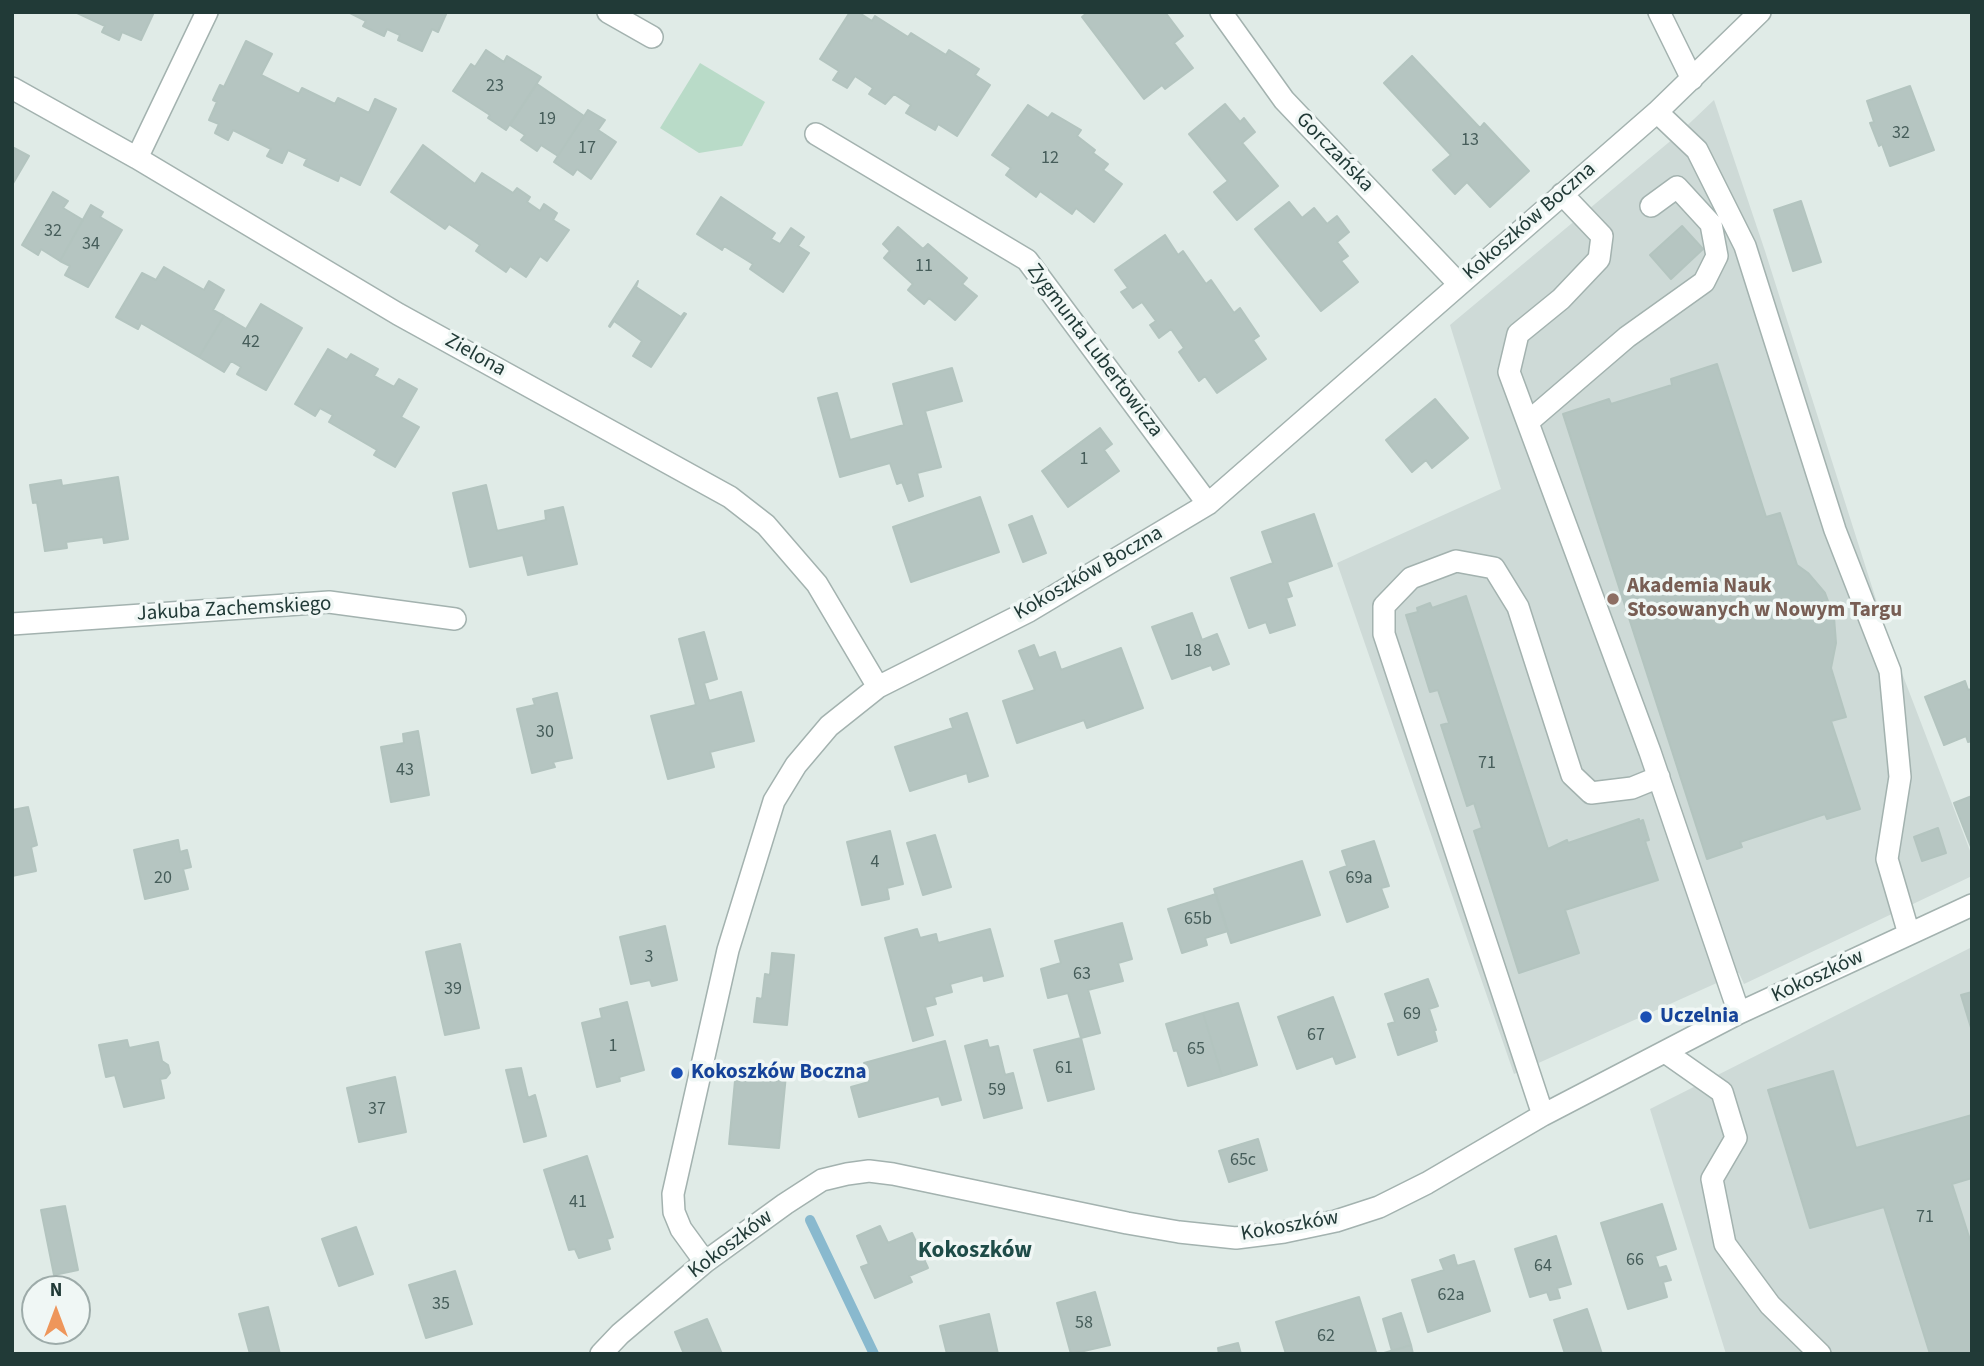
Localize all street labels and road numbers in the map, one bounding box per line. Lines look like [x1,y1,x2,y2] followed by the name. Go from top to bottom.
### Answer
[1290,108,1378,198] street label: Gorczańska
[1459,158,1601,286] street label: Kokoszków Boczna
[1020,259,1168,443] street label: Zygmunta Lubertowicza
[440,329,510,383] street label: Zielona
[1010,521,1168,627] street label: Kokoszków Boczna
[136,592,332,628] street label: Jakuba Zachemskiego
[1768,945,1868,1009] street label: Kokoszków
[684,1205,778,1285] street label: Kokoszków
[1239,1206,1341,1248] street label: Kokoszków

